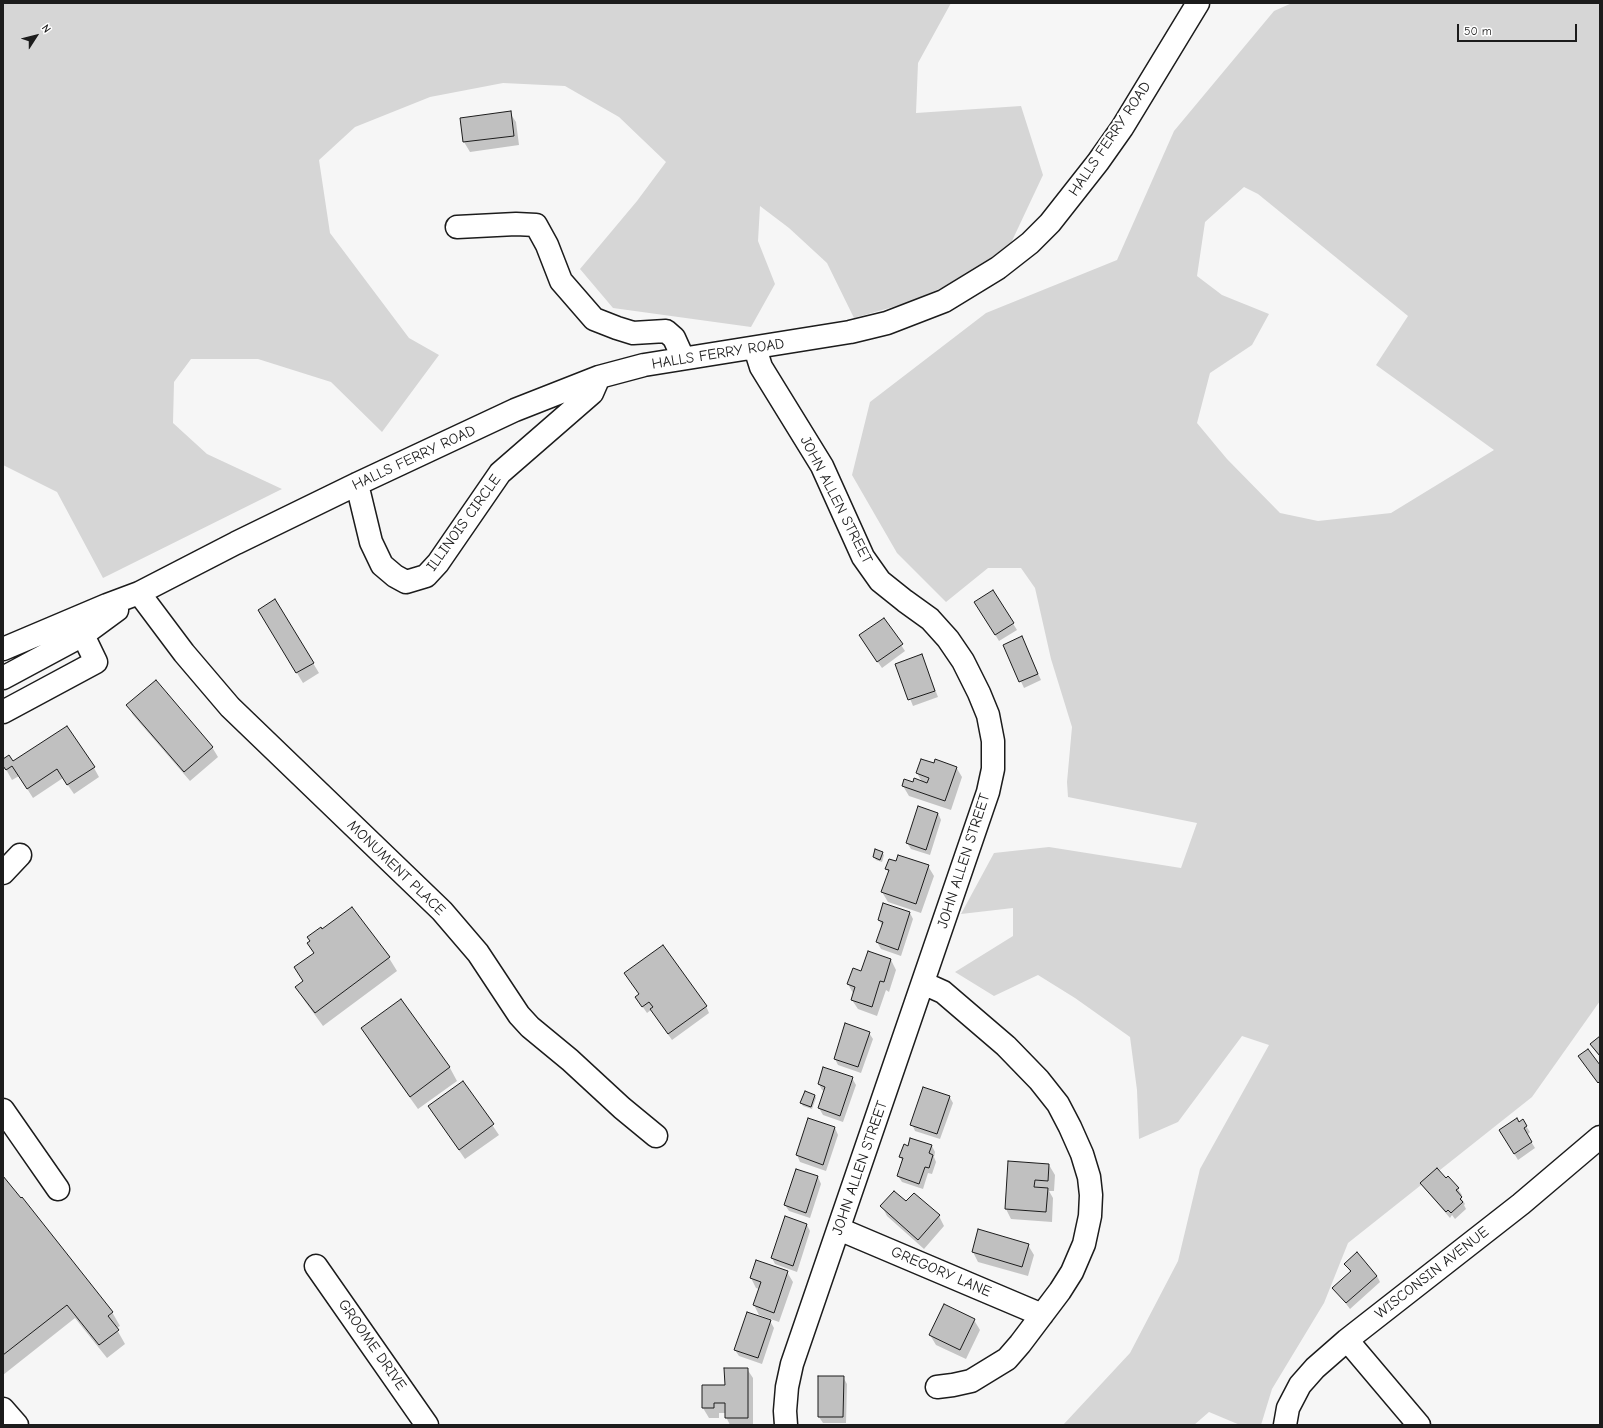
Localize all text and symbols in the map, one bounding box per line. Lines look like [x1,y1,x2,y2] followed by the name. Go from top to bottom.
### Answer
[16,16,56,56] north arrow
[1459,16,1579,42] scale bar
[39,22,53,35] text: N
[1464,24,1492,38] text: 50 m
[1065,78,1155,200] street label: HALLS FERRY ROAD
[650,335,786,373] street label: HALLS FERRY ROAD
[349,422,479,494] street label: HALLS FERRY ROAD
[796,433,876,567] street label: JOHN ALLEN STREET
[423,471,505,575] street label: ILLINOIS CIRCLE
[934,791,994,931] street label: JOHN ALLEN STREET
[343,817,449,919] street label: MONUMENT PLACE
[829,1098,891,1238] street label: JOHN ALLEN STREET
[1372,1223,1492,1323] street label: WISCONSIN AVENUE
[888,1243,994,1301] street label: GREGORY LANE
[334,1296,410,1394] street label: GROOME DRIVE

